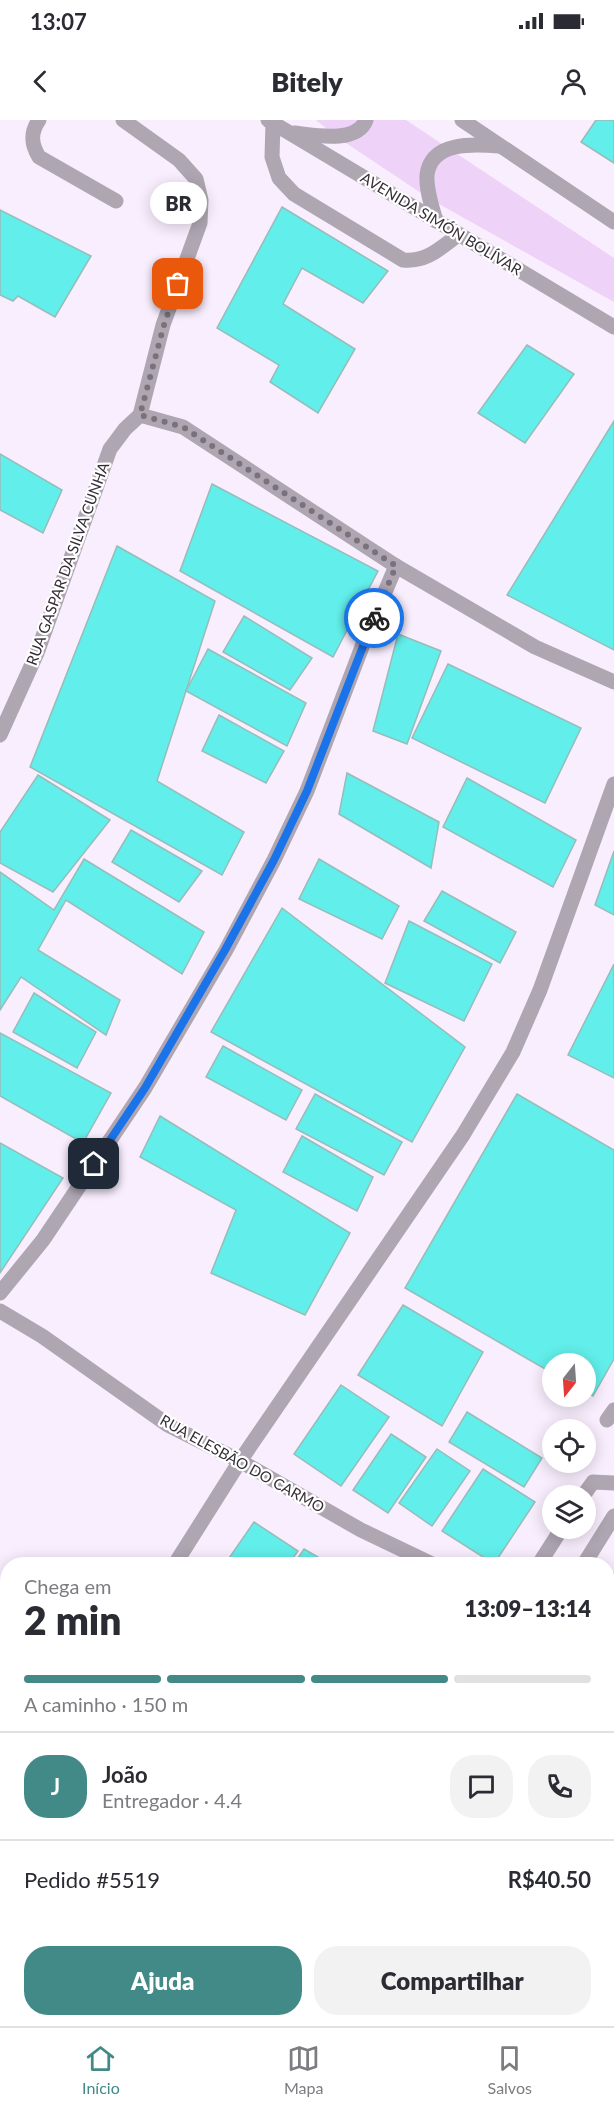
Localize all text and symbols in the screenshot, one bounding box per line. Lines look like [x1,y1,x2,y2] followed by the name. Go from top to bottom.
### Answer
[30,8,87,35] text: 13:07
[24,65,57,98] icon: back
[271,65,343,98] text: Bitely
[557,65,590,98] icon: person
[358,168,526,279] street label: AVENIDA SIMÓN BOLÍVAR
[150,182,207,224] callout: BR
[165,191,192,215] text: BR
[152,258,203,309] pin
[161,267,194,300] icon: bag
[22,459,113,668] street label: RUA GASPAR DA SILVA CUNHA
[344,588,404,648] courier
[358,602,391,635] icon: bike
[68,1138,119,1189] pin
[77,1147,110,1180] icon: home
[542,1353,596,1407] north arrow
[542,1353,596,1539] map controls
[157,1410,328,1516] street label: RUA ELESBÃO DO CARMO
[542,1419,596,1473] button: locate
[542,1485,596,1539] button: layers
[24,1574,112,1598] text: Chega em
[465,1595,591,1622] text: 13:09–13:14
[24,1597,121,1643] text: 2 min
[24,1692,188,1716] text: A caminho · 150 m
[450,1755,513,1818] button: chat
[528,1755,591,1818] button: phone
[102,1761,148,1788] text: João
[51,1773,60,1800] text: J
[102,1788,242,1812] text: Entregador · 4.4
[24,1866,160,1893] text: Pedido #5519
[508,1866,591,1893] text: R$40.50
[24,1946,302,2015] button: Ajuda
[314,1946,591,2015] button: Compartilhar
[82,2042,120,2097] tab: Início
[284,2042,323,2097] tab: Mapa
[488,2042,532,2097] tab: Salvos

